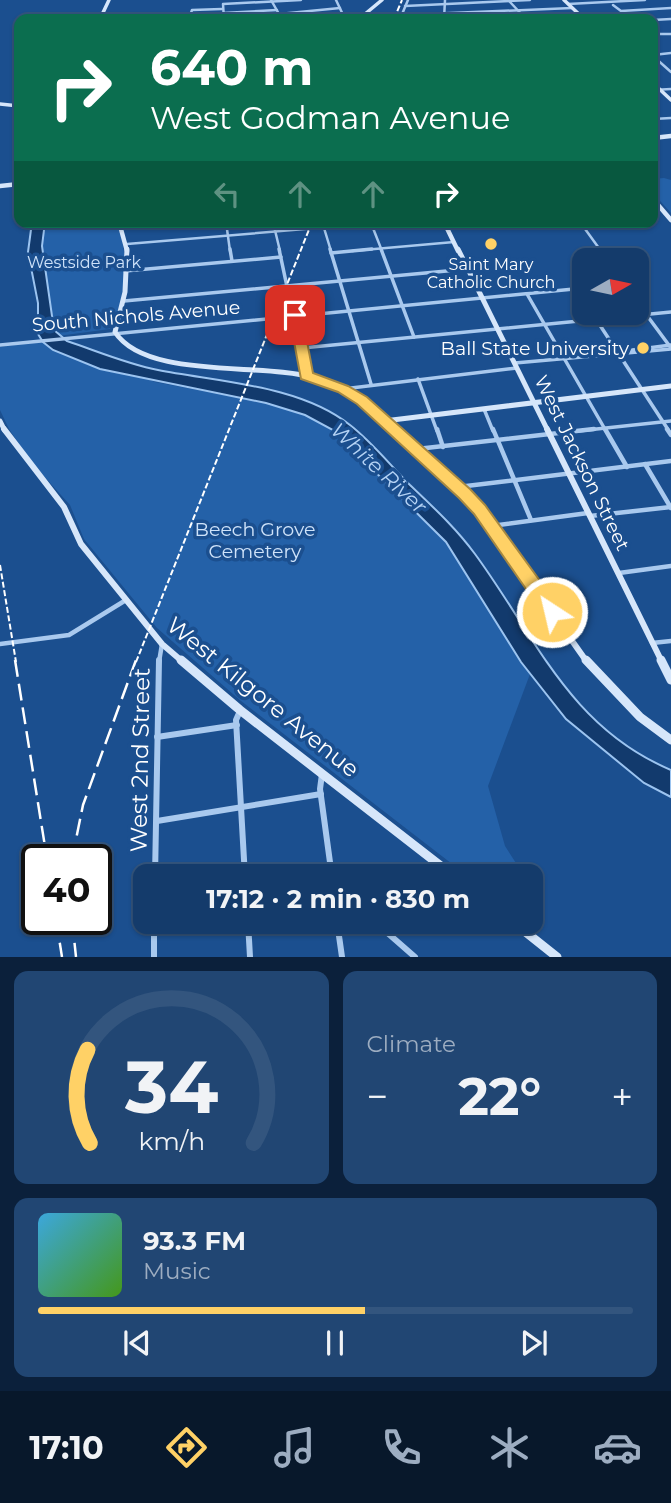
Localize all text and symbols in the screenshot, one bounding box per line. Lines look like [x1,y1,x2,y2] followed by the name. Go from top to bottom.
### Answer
[150,38,314,97] text: 640 m
[35,42,126,133] icon: right
[150,98,510,137] text: West Godman Avenue
[208,175,246,213] icon: left
[281,175,319,213] icon: ahead
[354,175,392,213] icon: ahead
[427,175,465,213] icon: right
[483,236,499,252] marker: Saint Mary Catholic Church
[572,248,649,326] north arrow
[572,248,649,325] map controls
[27,253,142,272] park label: Westside Park
[427,255,555,292] place label: Saint Mary Catholic Church
[265,285,325,345] pin
[31,295,241,337] street label: South Nichols Avenue
[276,296,314,334] icon: arrive
[441,337,630,360] place label: Ball State University
[635,340,651,356] marker: Ball State University
[530,372,635,555] street label: West Jackson Street
[326,417,432,519] water label: White River
[195,518,315,563] park label: Beech Grove Cemetery
[515,575,589,649] position arrow
[161,611,365,783] street label: West Kilgore Avenue
[124,667,156,853] street label: West 2nd Street
[21,844,112,935] speed limit sign: 40
[206,883,470,915] text: 17:12 · 2 min · 830 m
[367,1030,456,1058] text: Climate
[124,1044,218,1132] text: 34
[458,1065,541,1128] text: 22°
[367,1073,388,1120] text: −
[611,1073,633,1120] text: +
[138,1126,205,1156] text: km/h
[143,1225,246,1257] text: 93.3 FM
[143,1257,211,1285] text: Music
[118,1324,156,1362] icon: previous
[316,1324,354,1362] icon: pause
[515,1324,553,1362] icon: next
[162,1423,211,1472] icon: directions
[270,1423,319,1472] icon: music
[377,1423,426,1472] icon: phone
[485,1423,534,1472] icon: climate
[593,1423,642,1472] icon: car
[29,1428,104,1467] text: 17:10

